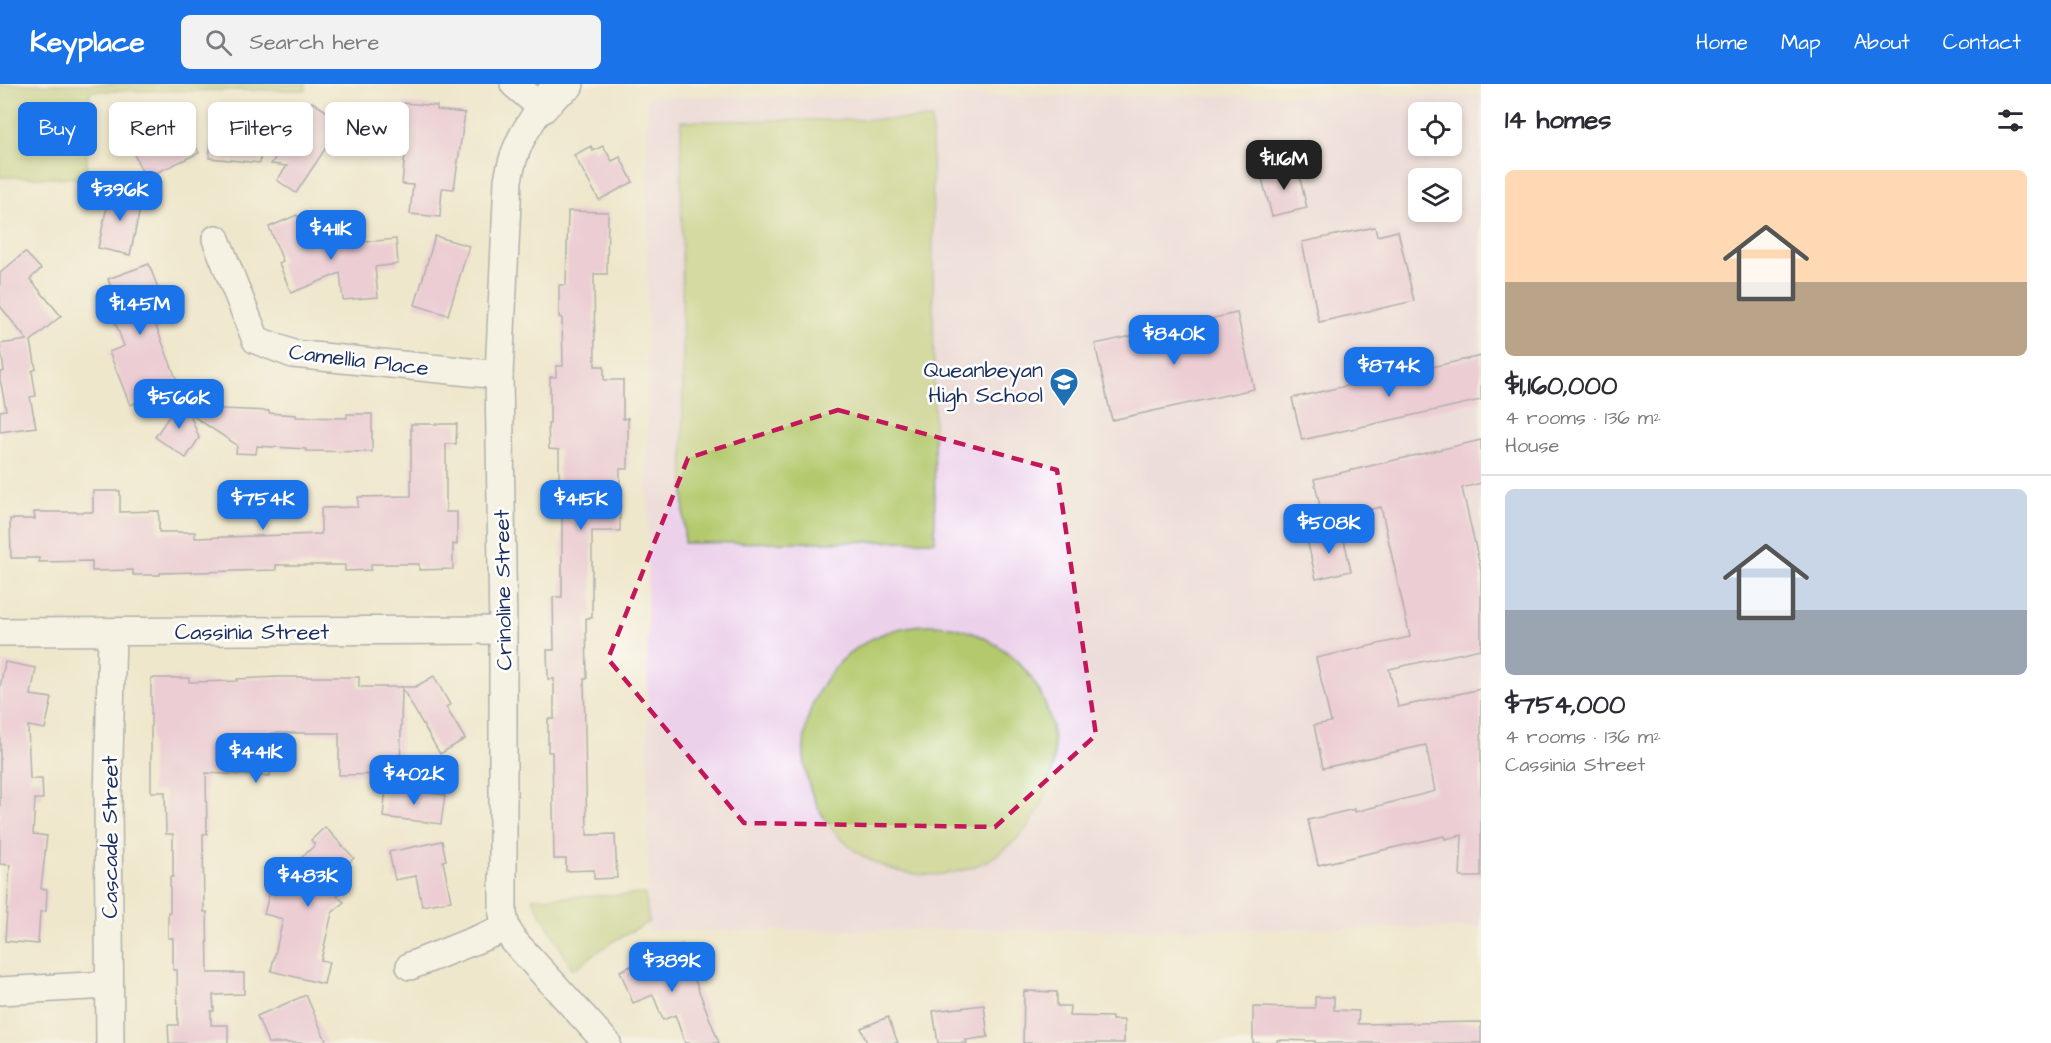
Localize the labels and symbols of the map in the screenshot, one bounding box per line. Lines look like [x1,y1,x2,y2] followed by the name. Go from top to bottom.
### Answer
[1235,140,1333,191] pin: $1.16M
[78,171,162,222] pin: $396K
[289,210,373,261] pin: $411K
[91,285,189,336] pin: $1.45M
[1132,315,1216,366] pin: $840K
[287,337,431,384] street label: Camellia Place
[1347,347,1431,398] pin: $874K
[924,355,1043,412] place label: Queanbeyan High School
[1048,366,1080,408] school or university icon: Queanbeyan High School
[137,379,221,430] pin: $566K
[221,480,305,531] pin: $754K
[539,480,623,531] pin: $415K
[1287,504,1371,555] pin: $508K
[487,509,520,671] street label: Crinoline Street
[175,617,329,648] street label: Cassinia Street
[214,733,298,784] pin: $441K
[372,755,456,806] pin: $402K
[95,756,126,918] street label: Cascade Street
[266,857,350,908] pin: $483K
[630,942,714,993] pin: $389K

